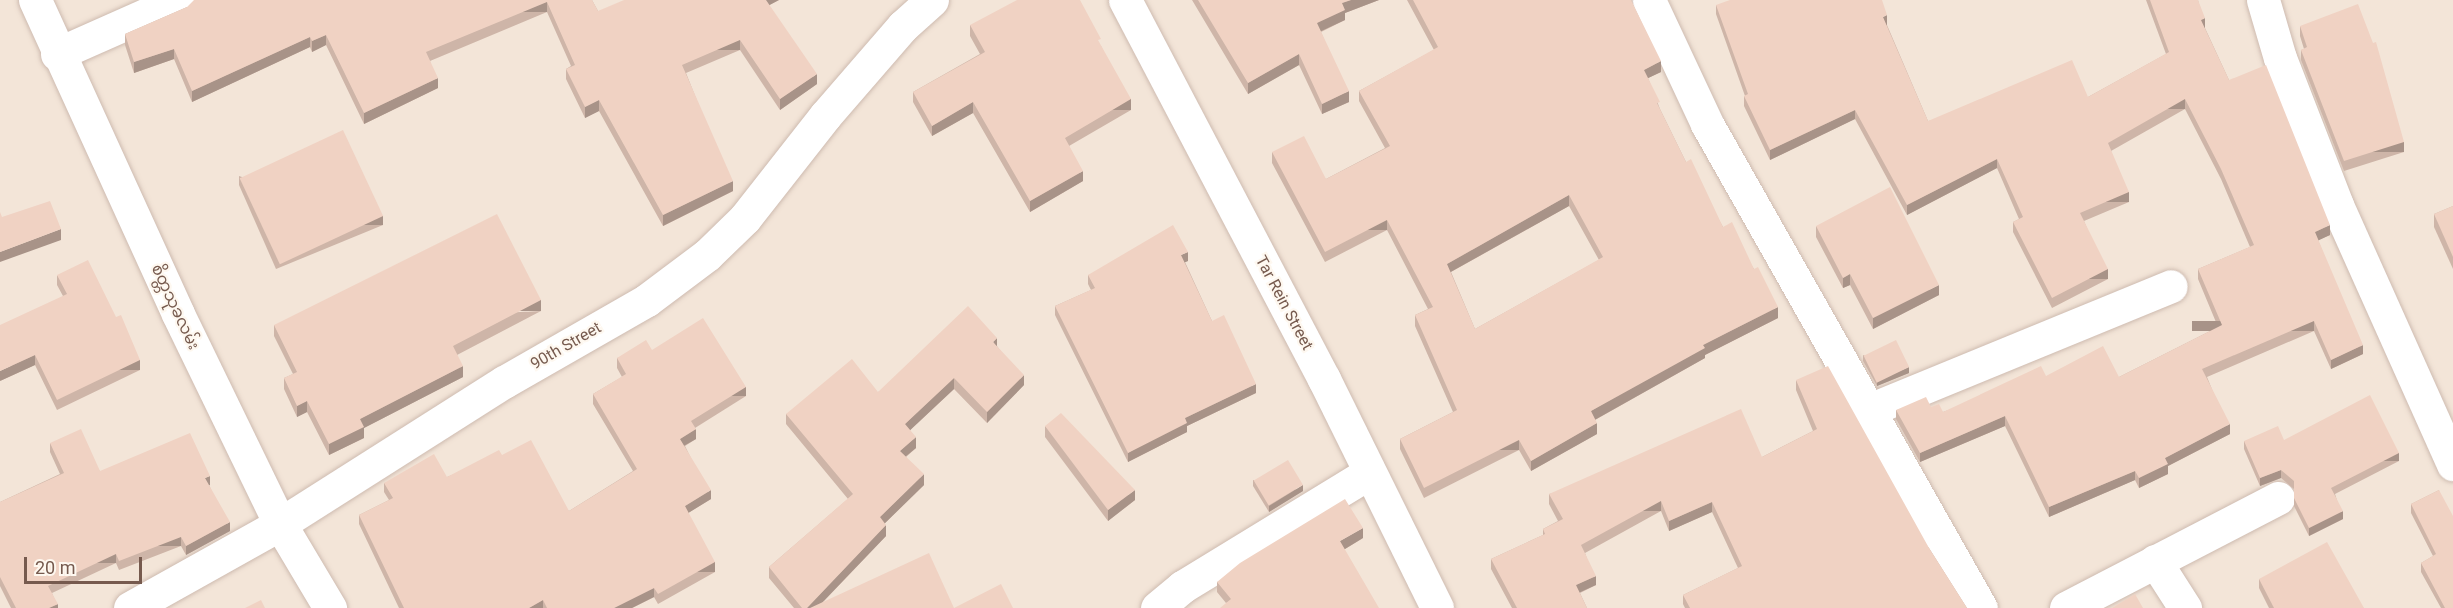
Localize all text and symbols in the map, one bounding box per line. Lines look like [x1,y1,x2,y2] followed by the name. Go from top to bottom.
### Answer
[1251,253,1317,353] street label: Tar Rein Street
[147,261,203,353] street label: စိတ္တသုခလမ်း
[527,318,605,374] street label: 90th Street
[27,545,146,583] scale bar
[35,557,75,578] text: 20 m

